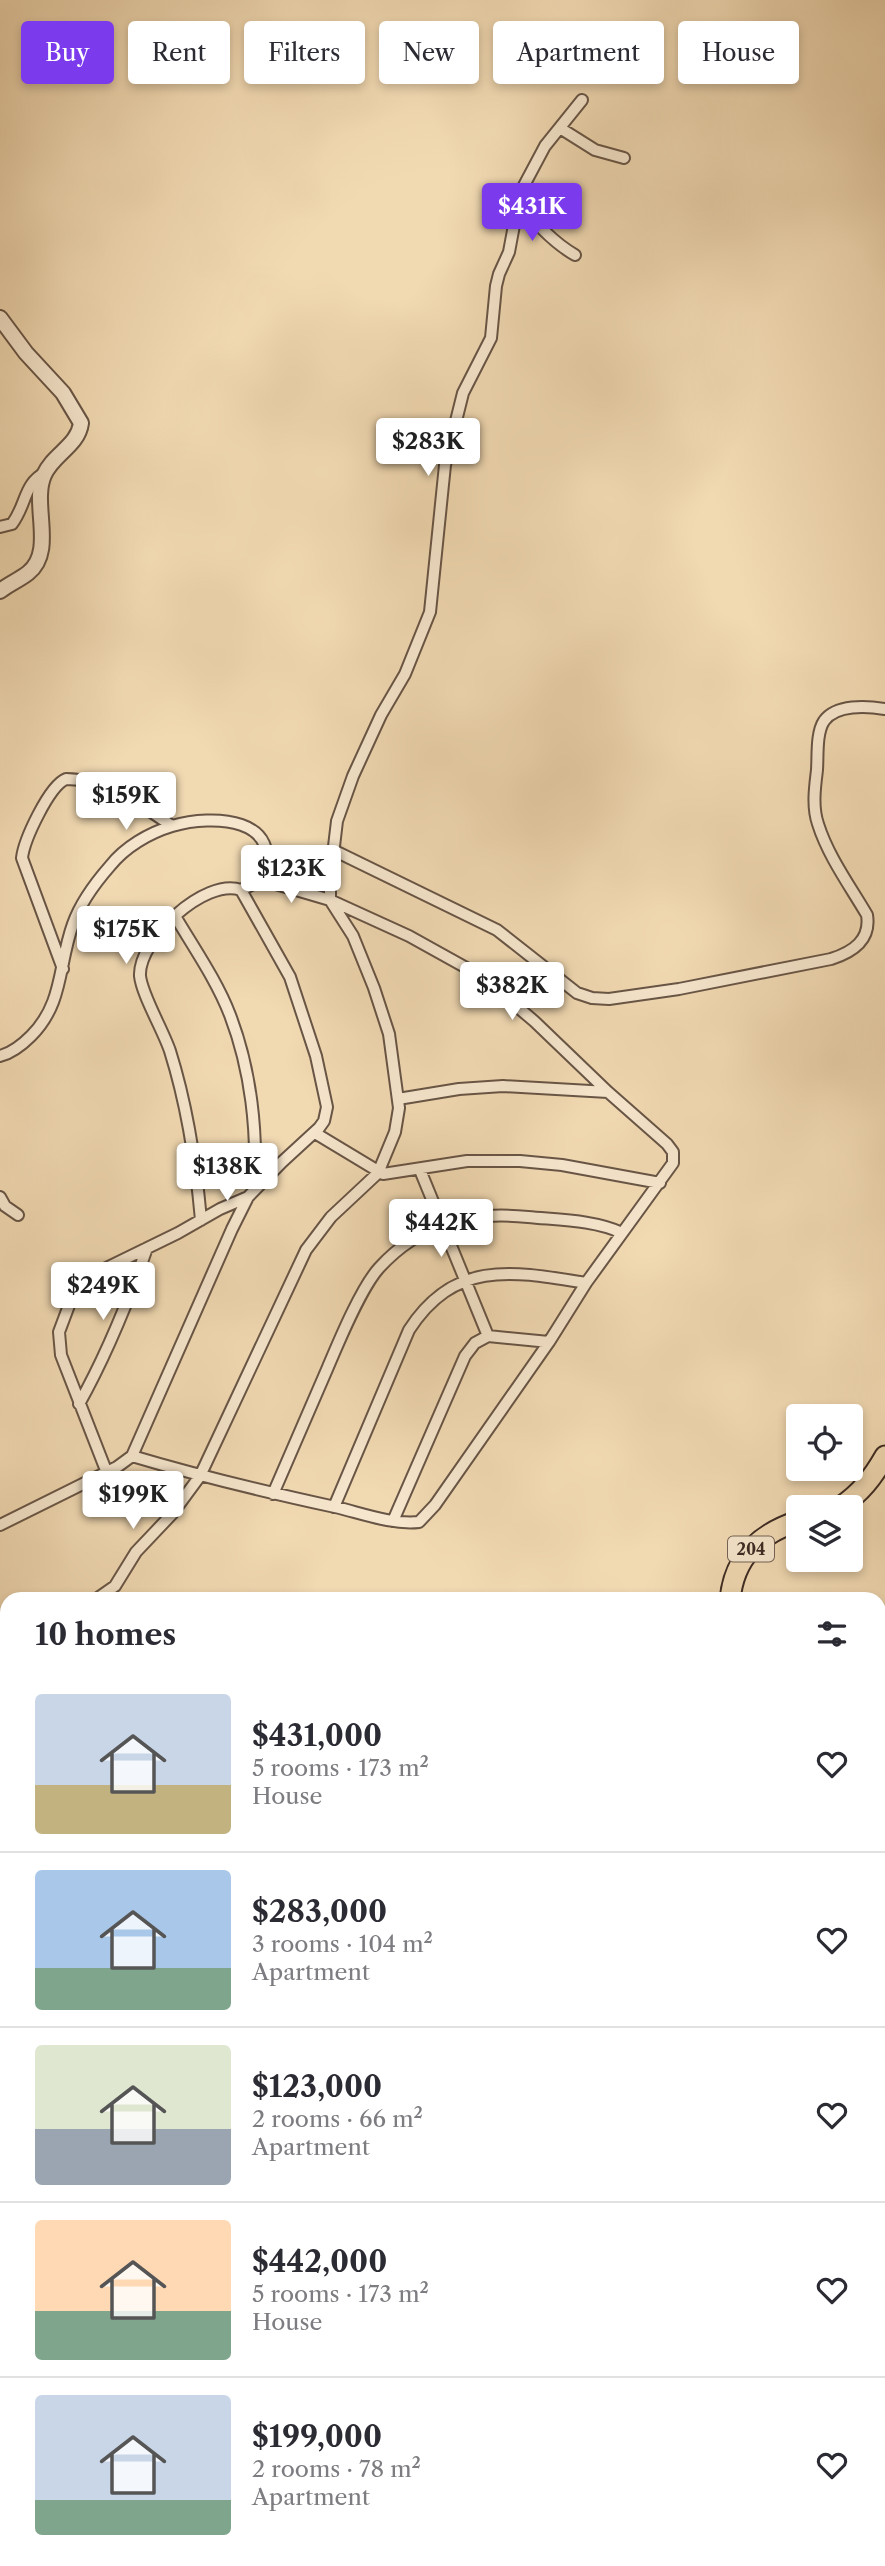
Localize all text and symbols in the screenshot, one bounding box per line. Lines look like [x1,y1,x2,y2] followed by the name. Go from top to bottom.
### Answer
[21,21,114,84] chip: Buy
[128,21,230,84] chip: Rent
[244,21,365,84] chip: Filters
[379,21,479,84] chip: New
[493,21,664,84] chip: Apartment
[678,21,799,84] chip: House
[483,184,581,243] pin: $431K
[498,192,566,220] text: $431K
[379,419,477,478] pin: $283K
[392,427,464,455] text: $283K
[77,772,175,832] pin: $159K
[92,781,160,809] text: $159K
[242,846,340,905] pin: $123K
[257,854,325,882] text: $123K
[77,906,175,966] pin: $175K
[93,915,159,943] text: $175K
[463,962,561,1022] pin: $382K
[476,971,548,999] text: $382K
[178,1144,276,1203] pin: $138K
[193,1152,261,1180] text: $138K
[392,1200,490,1259] pin: $442K
[405,1208,477,1236] text: $442K
[54,1262,152,1322] pin: $249K
[67,1271,139,1299] text: $249K
[786,1404,863,1572] map controls
[786,1404,863,1481] button: locate
[84,1472,182,1531] pin: $199K
[98,1480,168,1508] text: $199K
[786,1495,863,1572] button: layers
[728,1536,774,1562] road number: 204
[813,1615,851,1653] icon: filters
[35,1616,176,1653] text: 10 homes
[252,1717,382,1754] text: $431,000
[91,1722,175,1806] icon: home
[813,1745,851,1783] icon: heart
[252,1754,429,1782] text: 5 rooms · 173 m²
[252,1782,322,1810] text: House
[252,1893,387,1930] text: $283,000
[91,1898,175,1982] icon: home
[813,1921,851,1959] icon: heart
[252,1930,433,1958] text: 3 rooms · 104 m²
[252,1958,370,1986] text: Apartment
[252,2068,382,2105] text: $123,000
[91,2073,175,2157] icon: home
[813,2096,851,2134] icon: heart
[252,2105,423,2133] text: 2 rooms · 66 m²
[252,2133,370,2161] text: Apartment
[252,2243,387,2280] text: $442,000
[91,2248,175,2332] icon: home
[813,2271,851,2309] icon: heart
[252,2280,429,2308] text: 5 rooms · 173 m²
[252,2308,322,2336] text: House
[252,2418,382,2455] text: $199,000
[91,2423,175,2507] icon: home
[813,2446,851,2484] icon: heart
[252,2455,421,2483] text: 2 rooms · 78 m²
[252,2483,370,2511] text: Apartment

